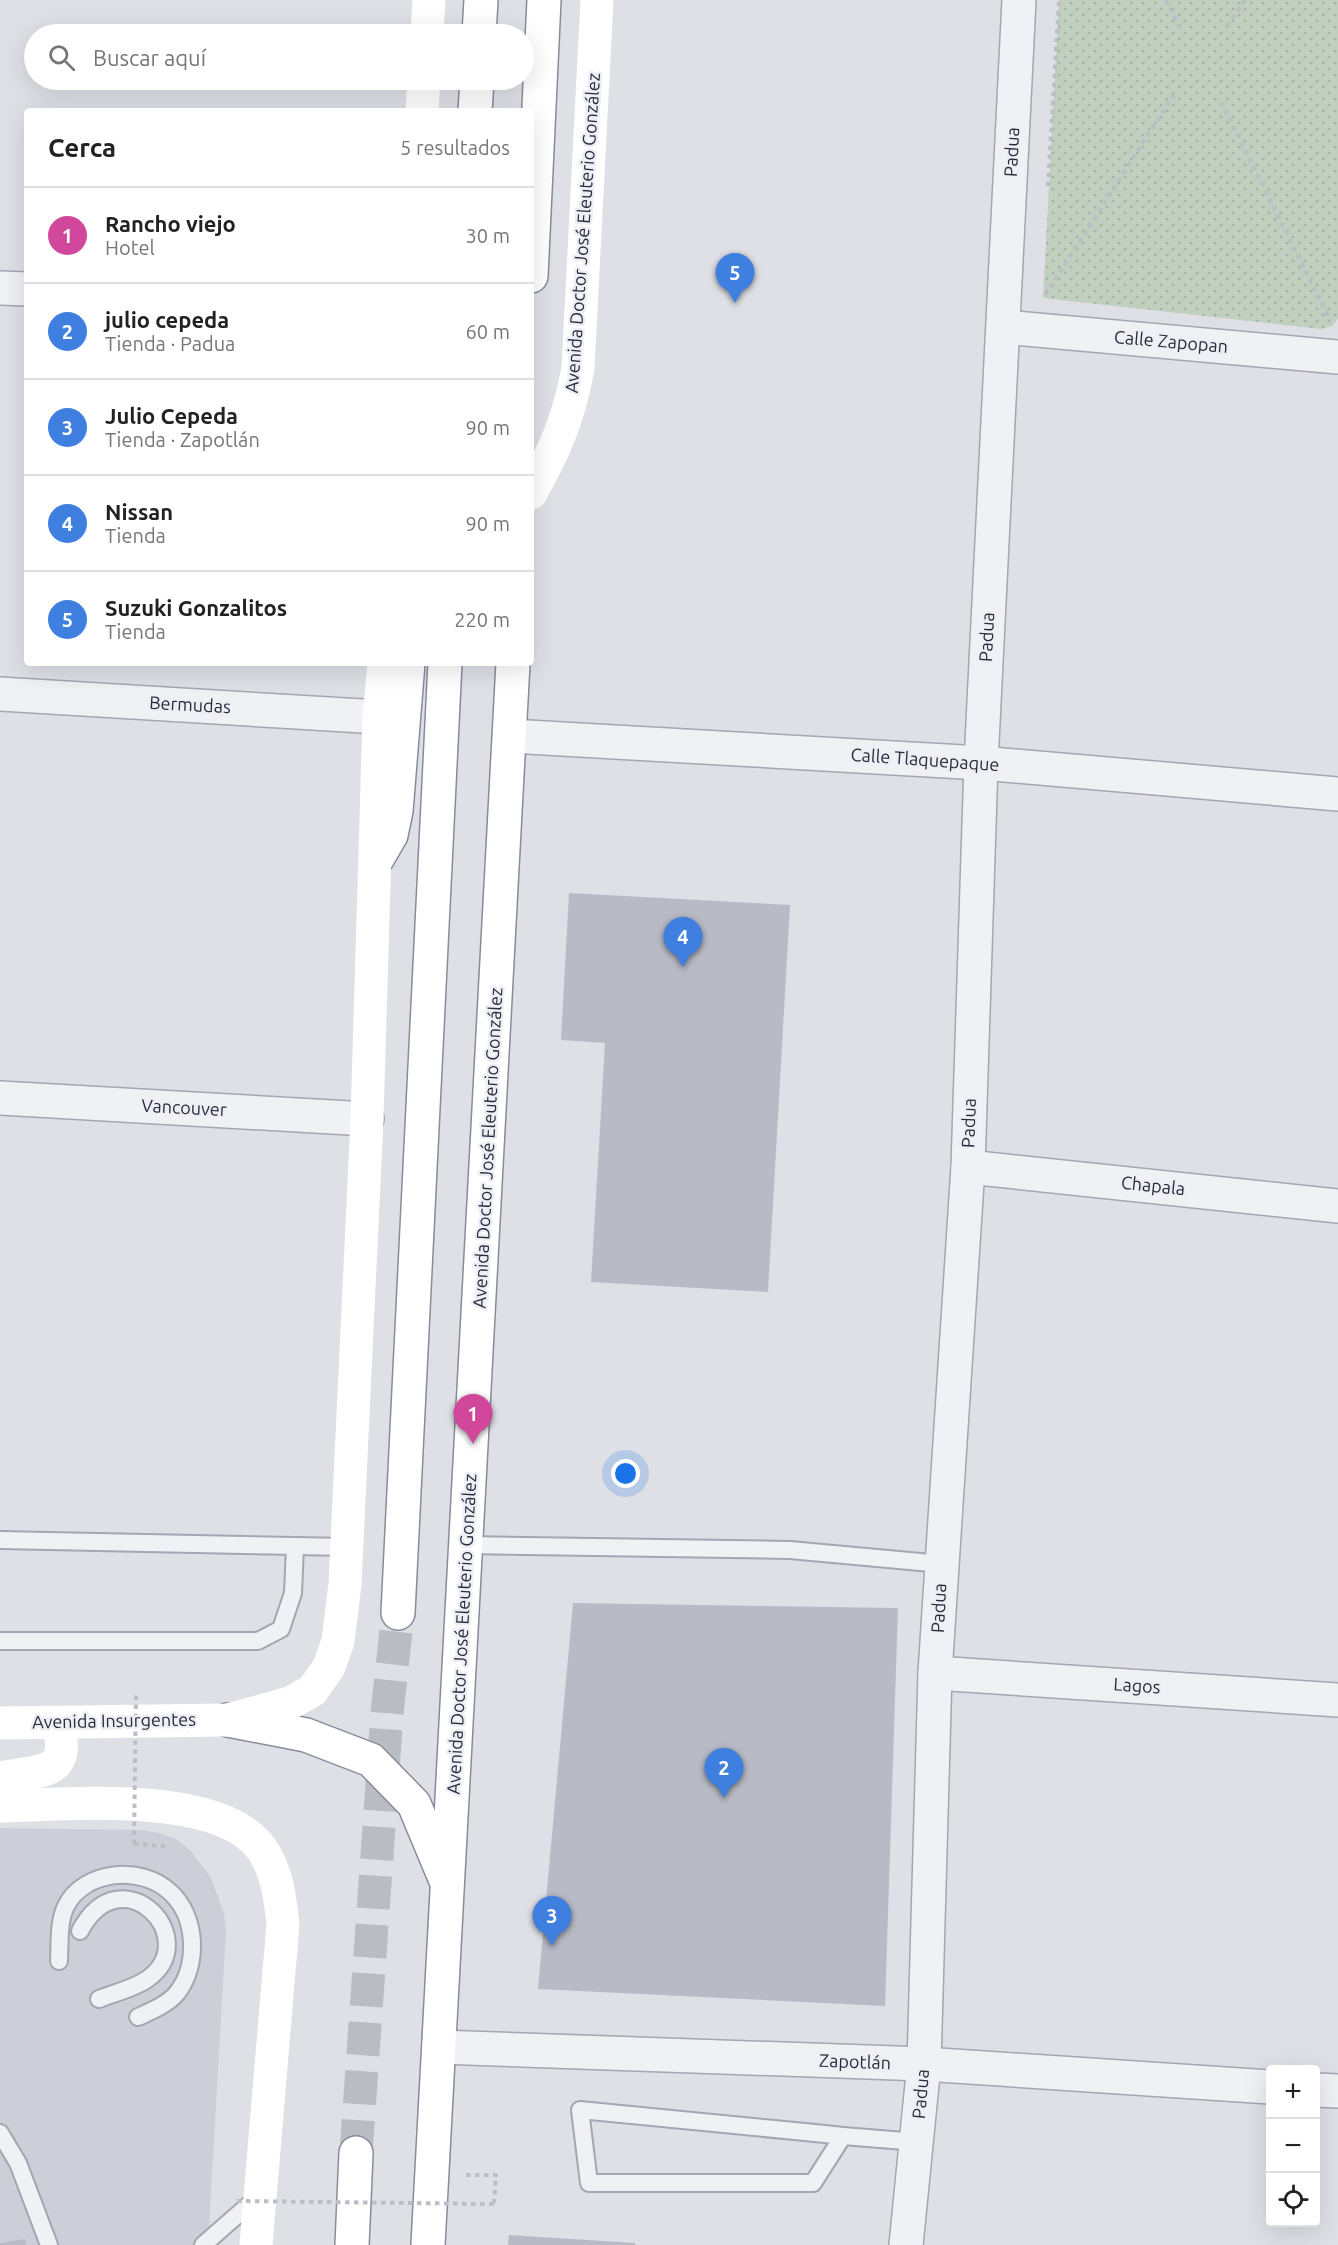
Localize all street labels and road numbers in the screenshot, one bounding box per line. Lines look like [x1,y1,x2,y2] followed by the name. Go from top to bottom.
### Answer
[561,72,603,394] street label: Avenida Doctor José Eleuterio González
[1000,126,1022,177] street label: Padua
[1113,326,1229,356] street label: Calle Zapopan
[975,611,997,662] street label: Padua
[149,692,232,716] street label: Bermudas
[850,744,1000,774] street label: Calle Tlaquepaque
[469,987,505,1309] street label: Avenida Doctor José Eleuterio González
[141,1095,227,1119] street label: Vancouver
[957,1098,979,1148] street label: Padua
[1120,1172,1186,1198] street label: Chapala
[443,1473,479,1795] street label: Avenida Doctor José Eleuterio González
[927,1582,949,1633] street label: Padua
[1113,1673,1161,1697] street label: Lagos
[32,1709,196,1731] street label: Avenida Insurgentes
[819,2050,891,2072] street label: Zapotlán
[908,2068,932,2120] street label: Padua

